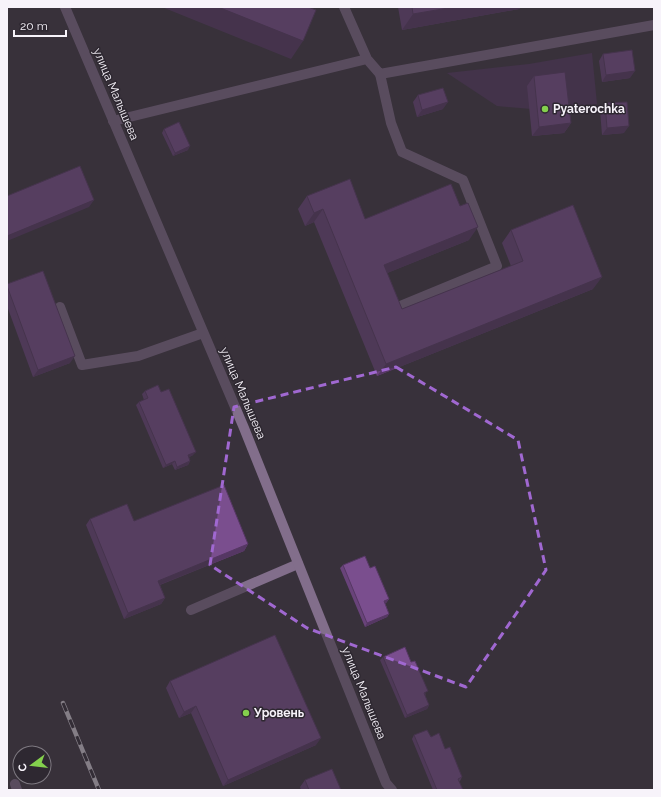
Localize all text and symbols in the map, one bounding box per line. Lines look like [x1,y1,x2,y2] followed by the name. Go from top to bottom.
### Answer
[14,12,66,38] scale bar
[20,19,48,33] text: 20 m
[90,46,142,142] street label: улица Малышева
[553,102,625,116] place label: Pyaterochka
[540,104,550,114] marker: Pyaterochka
[217,345,269,441] street label: улица Малышева
[339,645,389,741] street label: улица Малышева
[253,706,305,720] place label: Уровень
[241,708,251,718] marker: Уровень
[12,745,52,785] north arrow
[15,762,30,773] text: С

